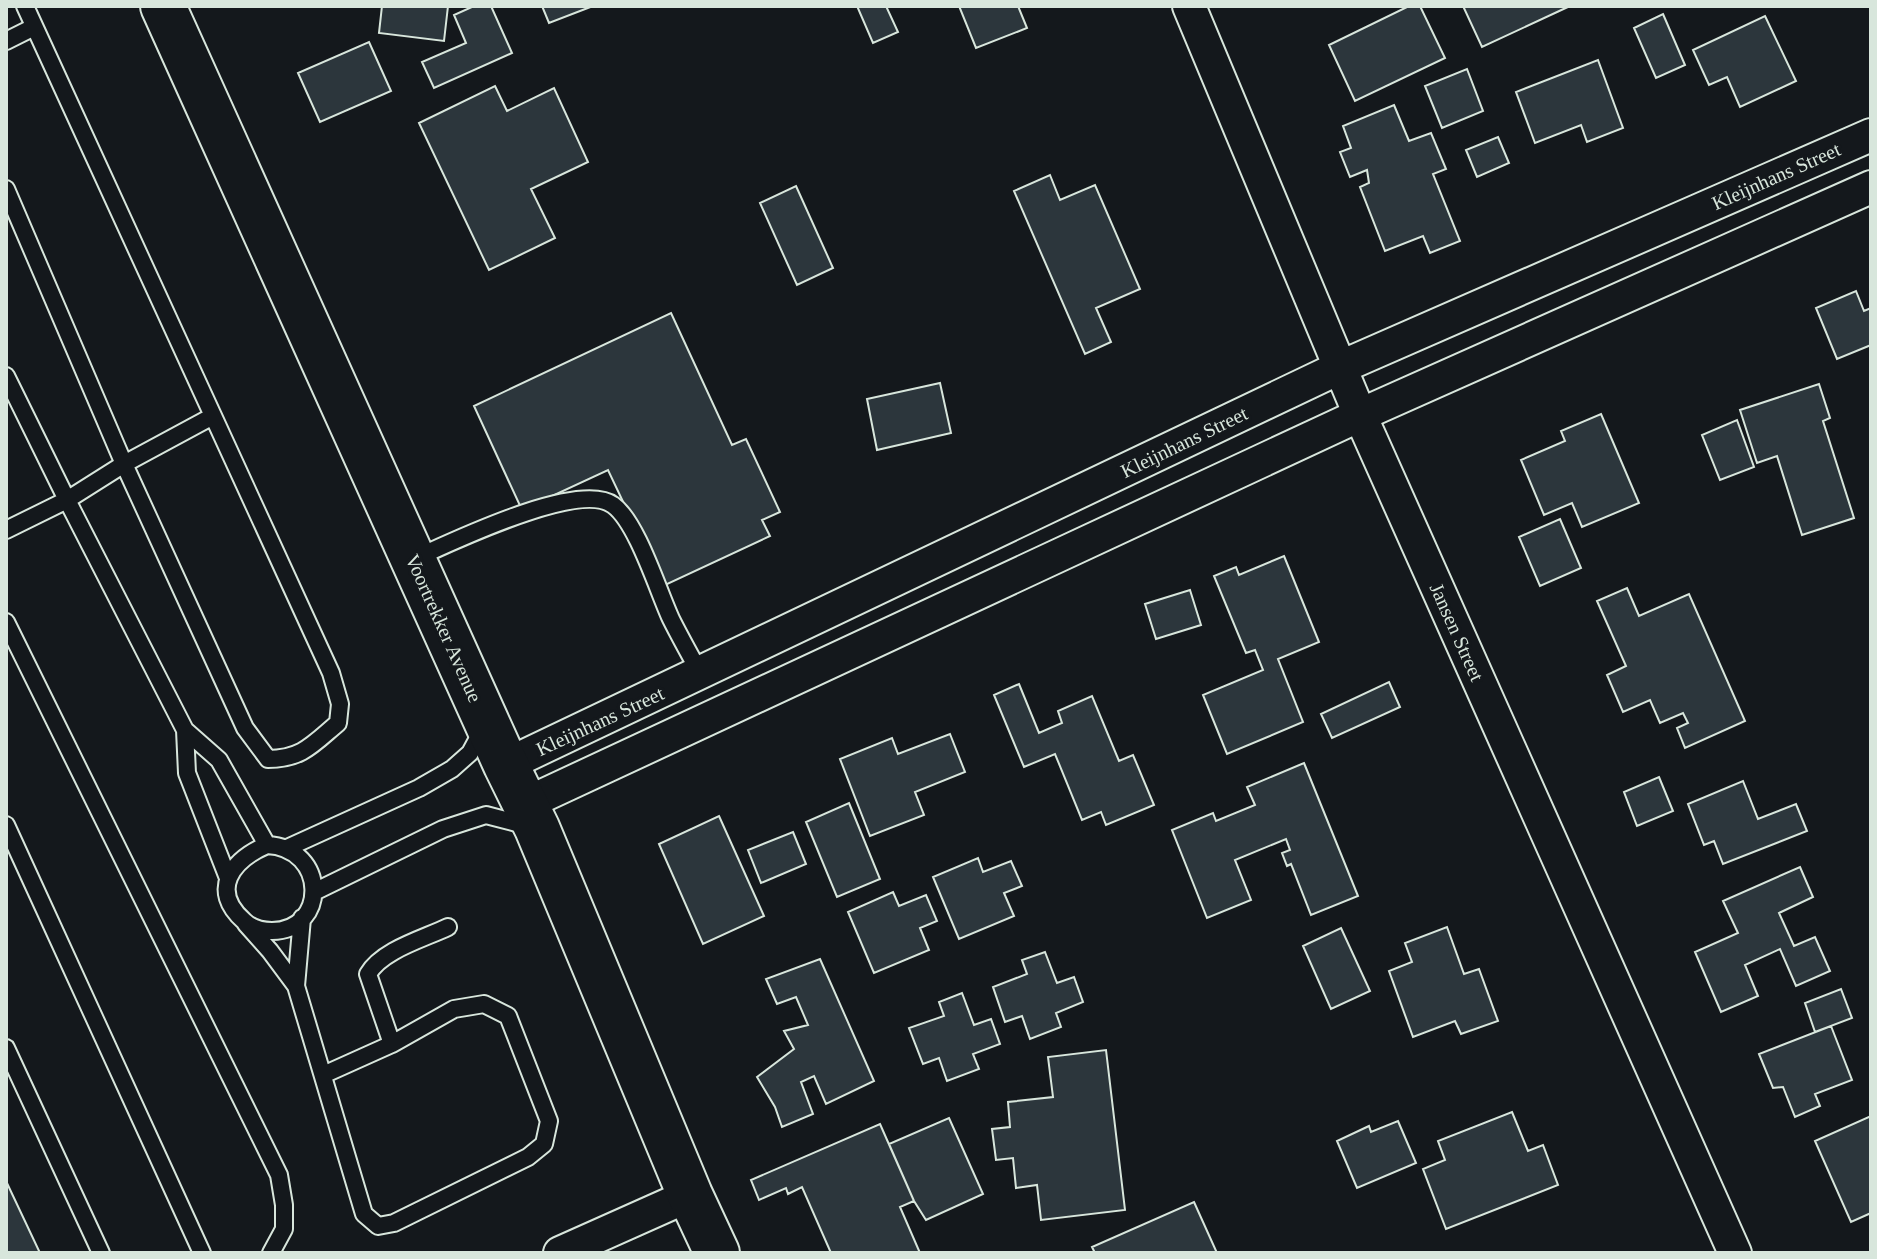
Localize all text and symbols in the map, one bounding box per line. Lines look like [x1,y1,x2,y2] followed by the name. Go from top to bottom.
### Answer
[1708,138,1844,215] street label: Kleijnhans Street
[1117,402,1252,483] street label: Kleijnhans Street
[401,551,487,706] street label: Voortrekker Avenue
[1426,580,1489,685] street label: Jansen Street
[533,682,668,761] street label: Kleijnhans Street

